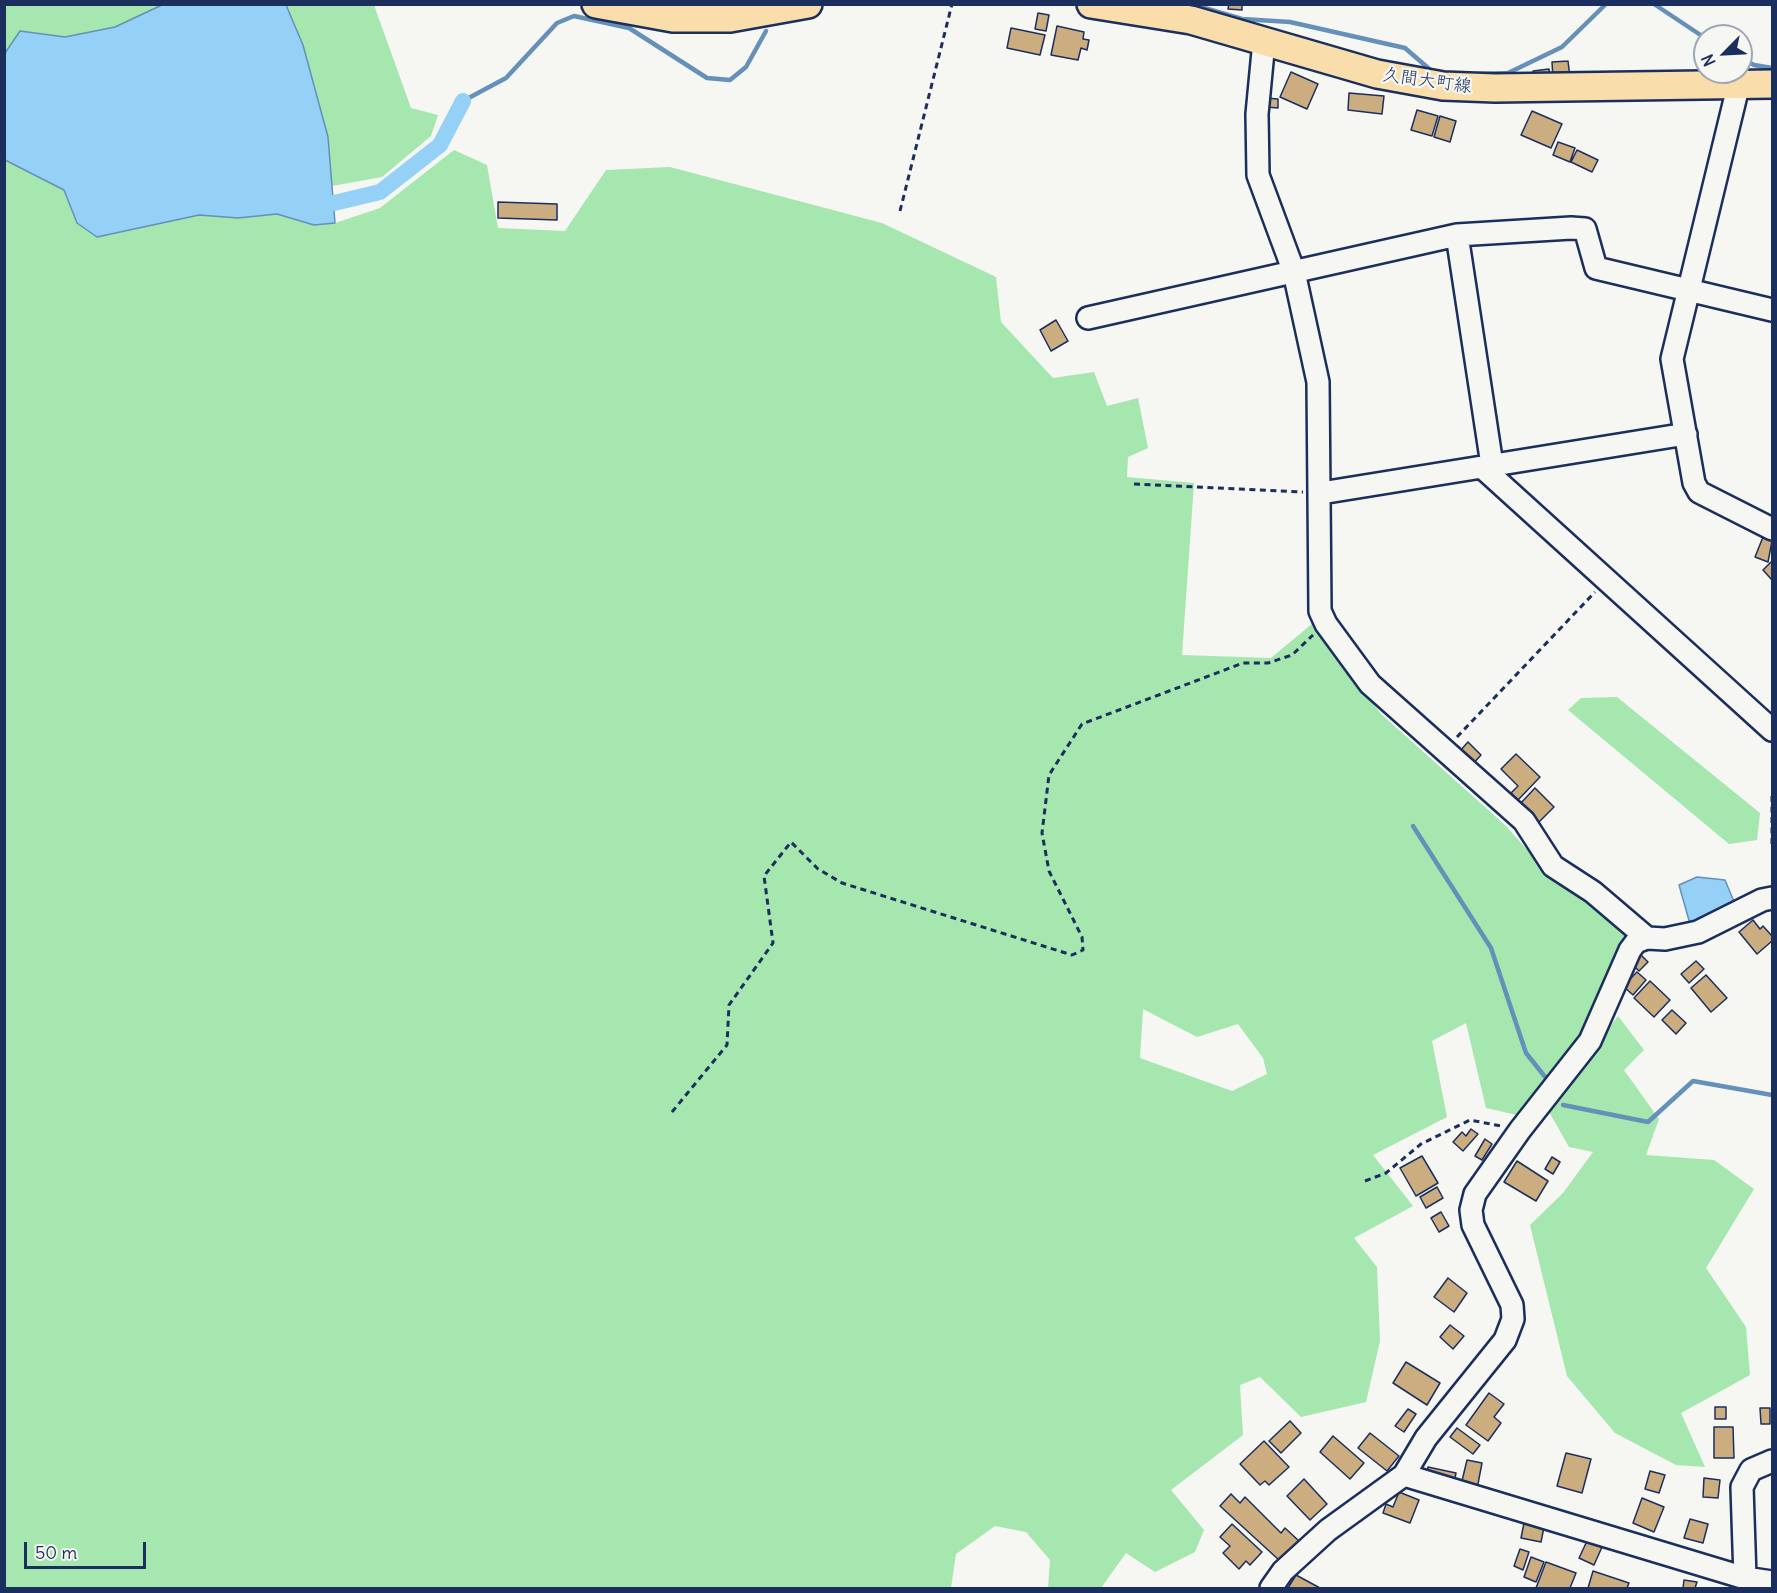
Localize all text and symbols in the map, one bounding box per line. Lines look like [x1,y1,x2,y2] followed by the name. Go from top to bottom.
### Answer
[1693,24,1753,84] north arrow
[1697,51,1720,70] text: N
[1381,64,1473,98] street label: 久間大町線
[27,1530,148,1568] scale bar
[35,1541,77,1564] text: 50 m

